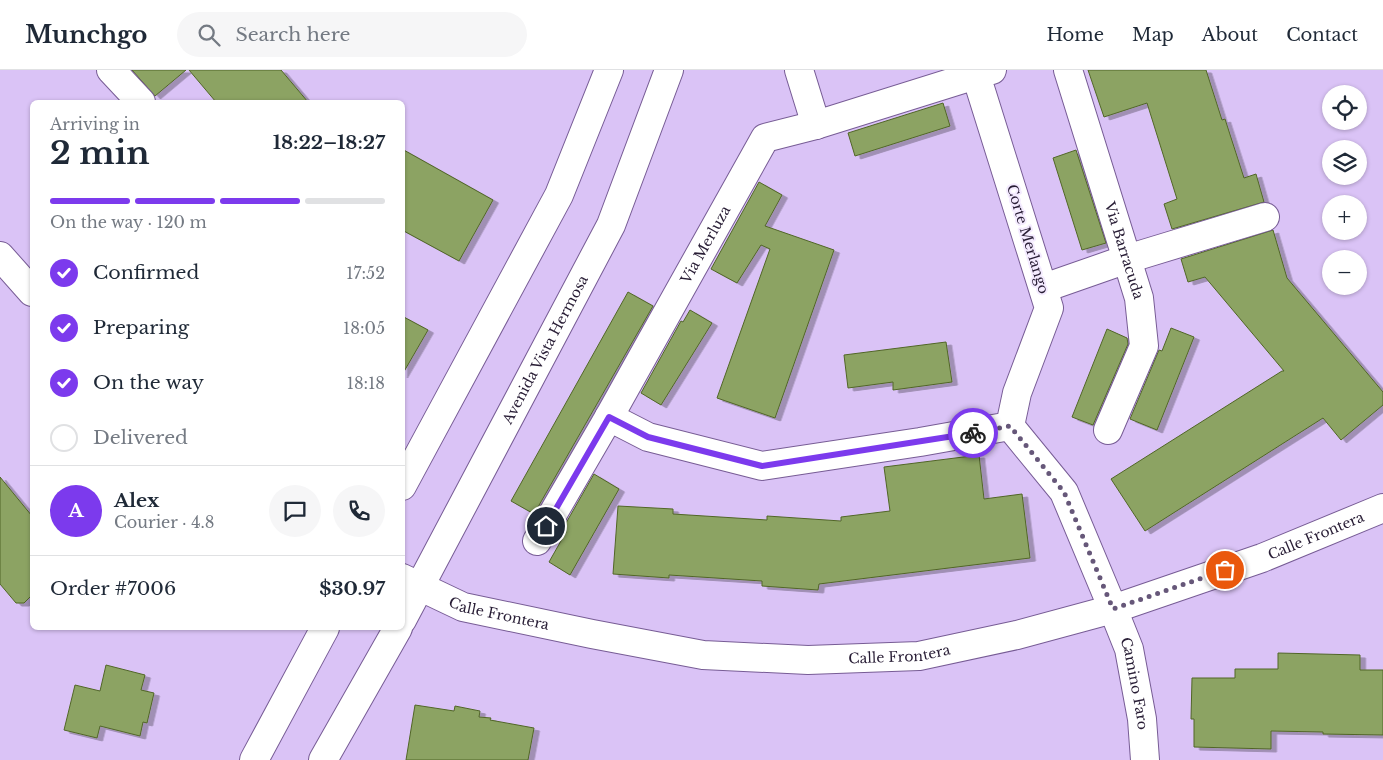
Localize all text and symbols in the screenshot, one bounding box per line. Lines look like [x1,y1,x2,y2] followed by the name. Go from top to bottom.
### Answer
[177,12,527,57] search box
[25,20,147,49] text: Munchgo
[195,21,223,49] icon: search
[235,23,350,46] text: Search here
[1046,24,1104,46] text: Home
[1132,24,1174,46] text: Map
[1202,24,1258,46] text: About
[1286,24,1358,46] text: Contact
[1322,85,1367,295] map controls
[1322,85,1367,130] button: locate
[50,114,140,134] text: Arriving in
[273,131,385,154] text: 18:22–18:27
[50,133,150,173] text: 2 min
[1322,140,1367,185] button: layers
[1003,182,1053,296] street label: Corte Merlango
[1322,195,1367,240] button: +
[1100,199,1148,302] street label: Via Barracuda
[676,202,735,288] street label: Via Merluza
[50,212,207,232] text: On the way · 120 m
[1322,250,1367,295] button: −
[50,259,78,287] icon: check
[93,261,199,284] text: Confirmed
[346,263,385,283] text: 17:52
[498,272,592,428] street label: Avenida Vista Hermosa
[50,314,78,342] icon: check
[93,316,189,339] text: Preparing
[343,318,385,338] text: 18:05
[50,369,78,397] icon: check
[93,371,204,394] text: On the way
[347,373,385,393] text: 18:18
[948,408,998,458] courier
[959,419,987,447] icon: bike
[93,426,188,449] text: Delivered
[269,485,321,537] button: chat
[333,485,385,537] button: phone
[114,489,159,512] text: Alex
[68,499,84,522] text: A
[525,505,567,547] pin
[1265,508,1367,564] street label: Calle Frontera
[114,512,215,532] text: Courier · 4.8
[532,512,560,540] icon: home
[1204,549,1246,591] pin
[1211,556,1239,584] icon: bag
[50,577,176,600] text: Order #7006
[319,577,385,600] text: $30.97
[446,593,551,634] street label: Calle Frontera
[1116,634,1152,730] street label: Camino Faro
[848,640,952,668] street label: Calle Frontera

